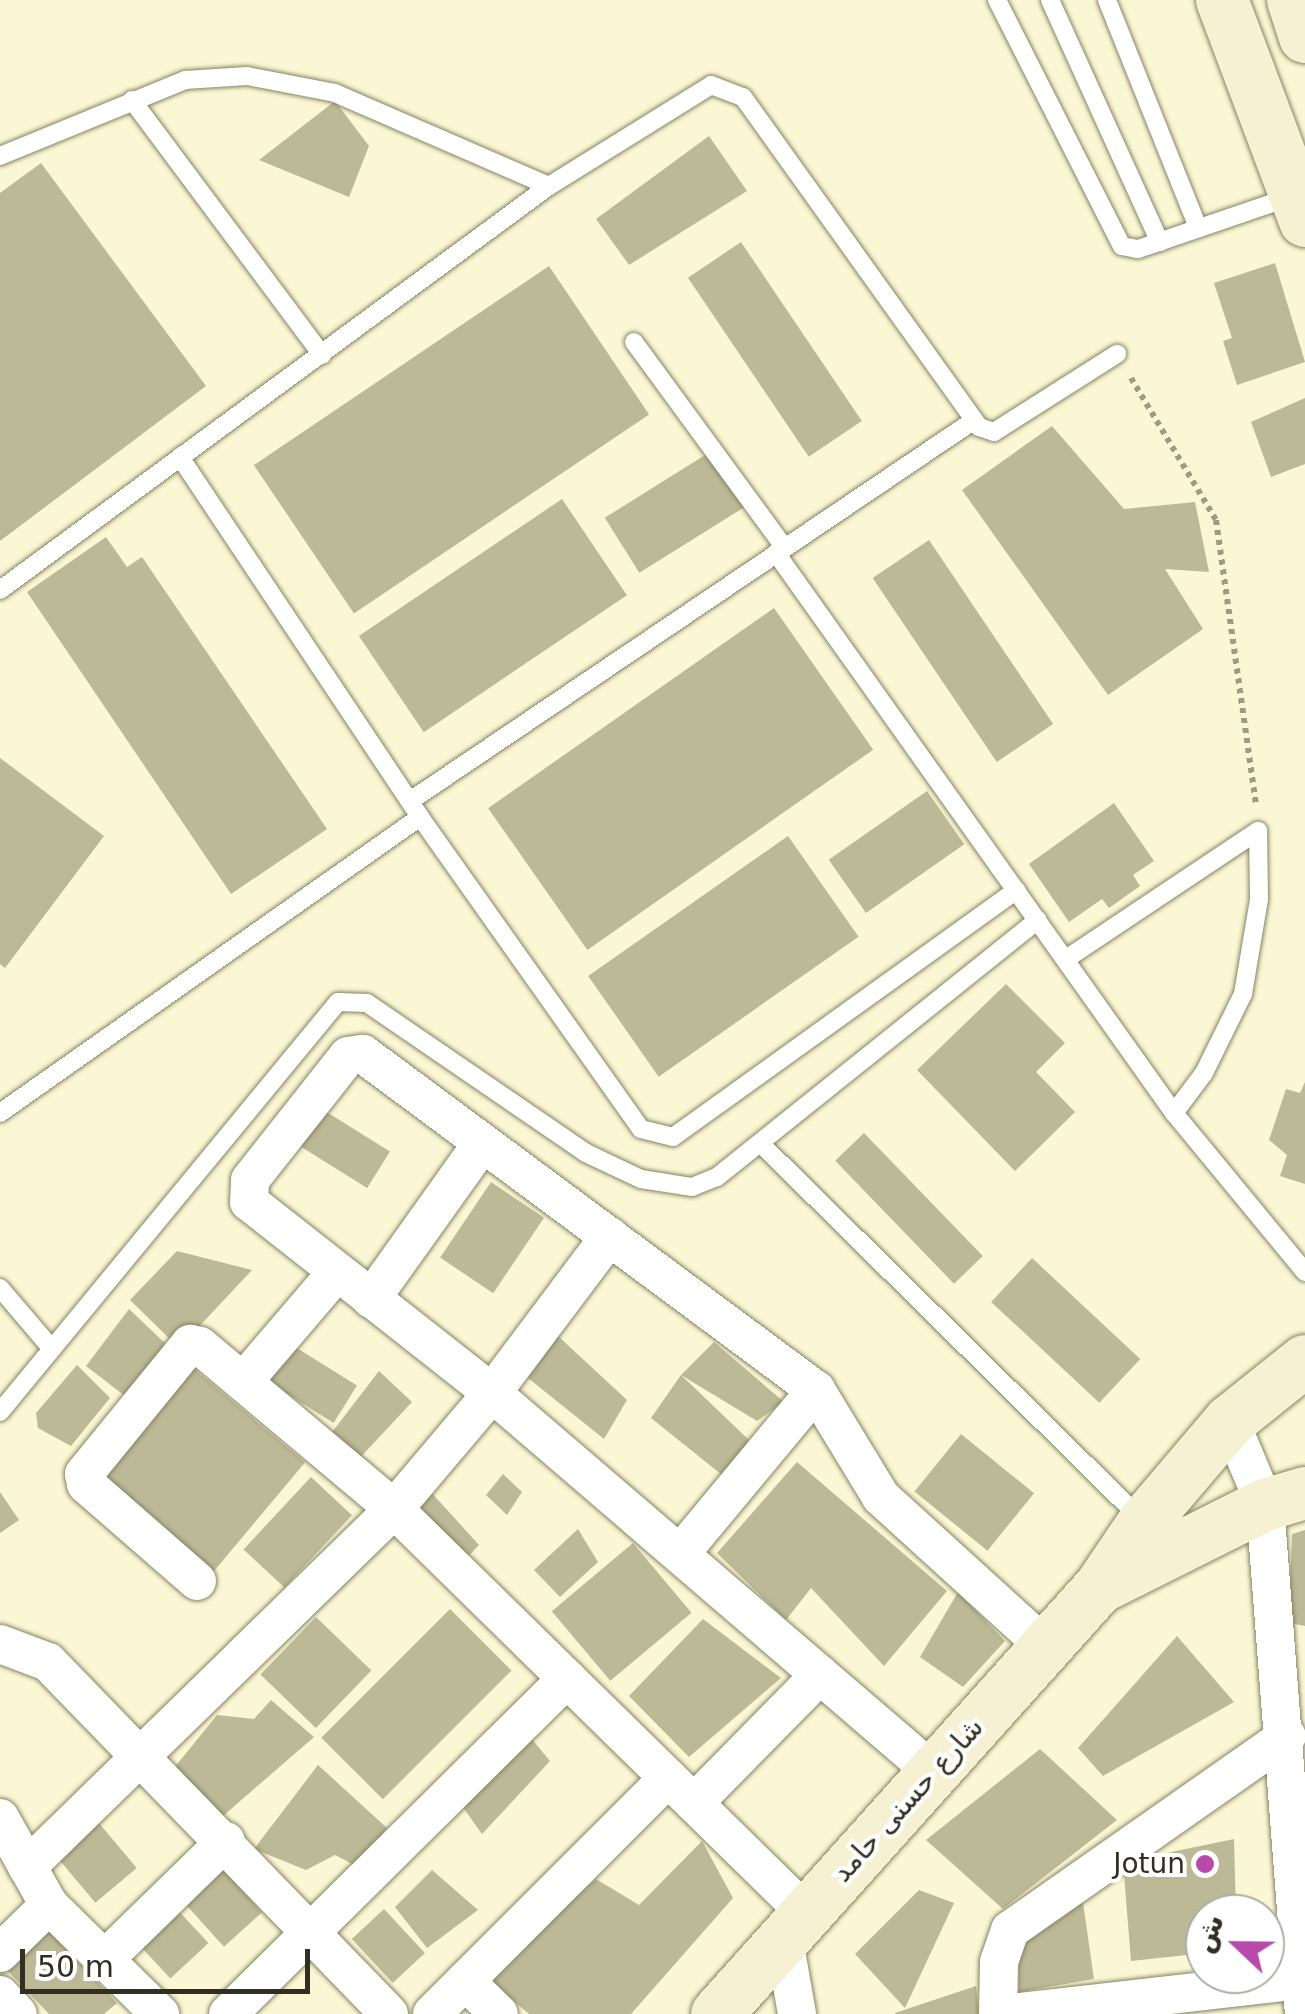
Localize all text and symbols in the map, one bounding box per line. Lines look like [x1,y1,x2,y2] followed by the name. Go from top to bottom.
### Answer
[825,1711,991,1889] street label: شارع حسنى حامد
[1113,1847,1185,1881] place label: Jotun
[1194,1853,1216,1875] marker: Jotun
[1185,1894,1285,1994] north arrow
[1186,1909,1231,1957] text: ش
[25,1929,315,1991] scale bar
[37,1949,114,1984] text: 50 m

